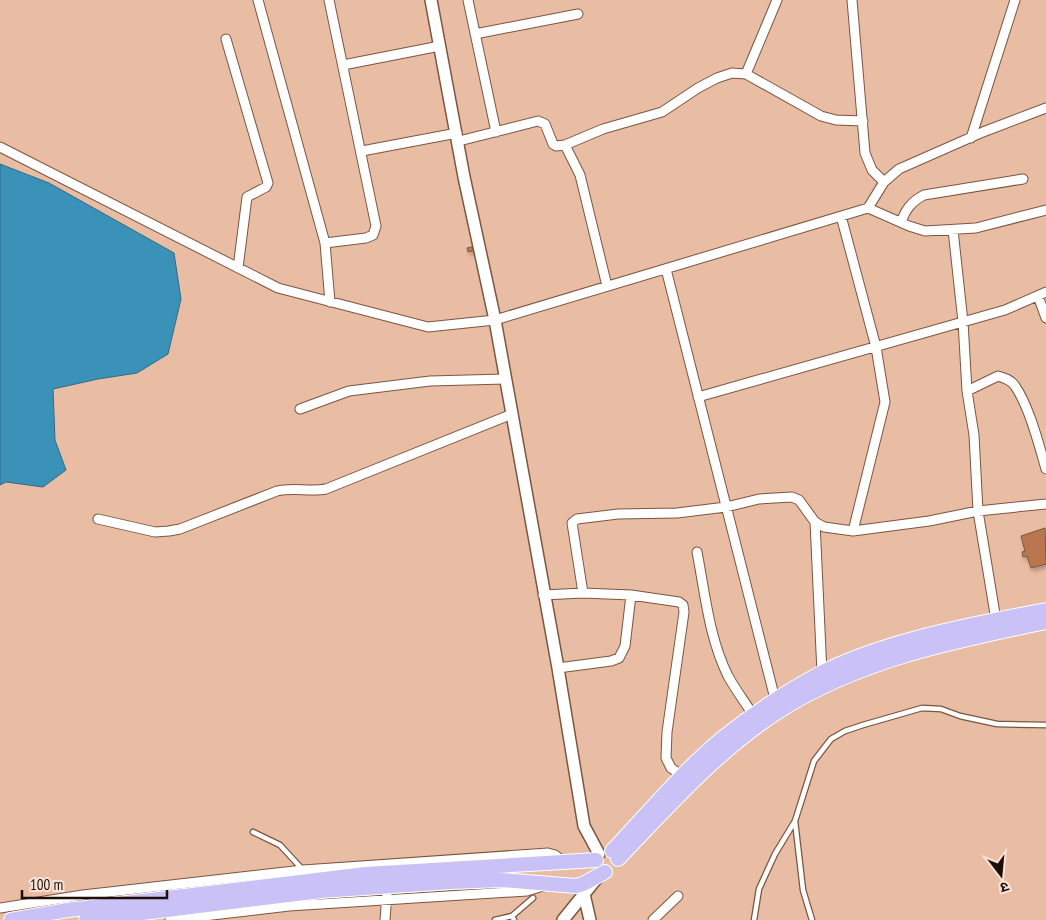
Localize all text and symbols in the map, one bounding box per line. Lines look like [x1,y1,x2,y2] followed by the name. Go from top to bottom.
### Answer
[976,850,1026,900] north arrow
[22,868,168,900] scale bar
[30,875,63,894] text: 100 m
[997,878,1011,897] text: उ

